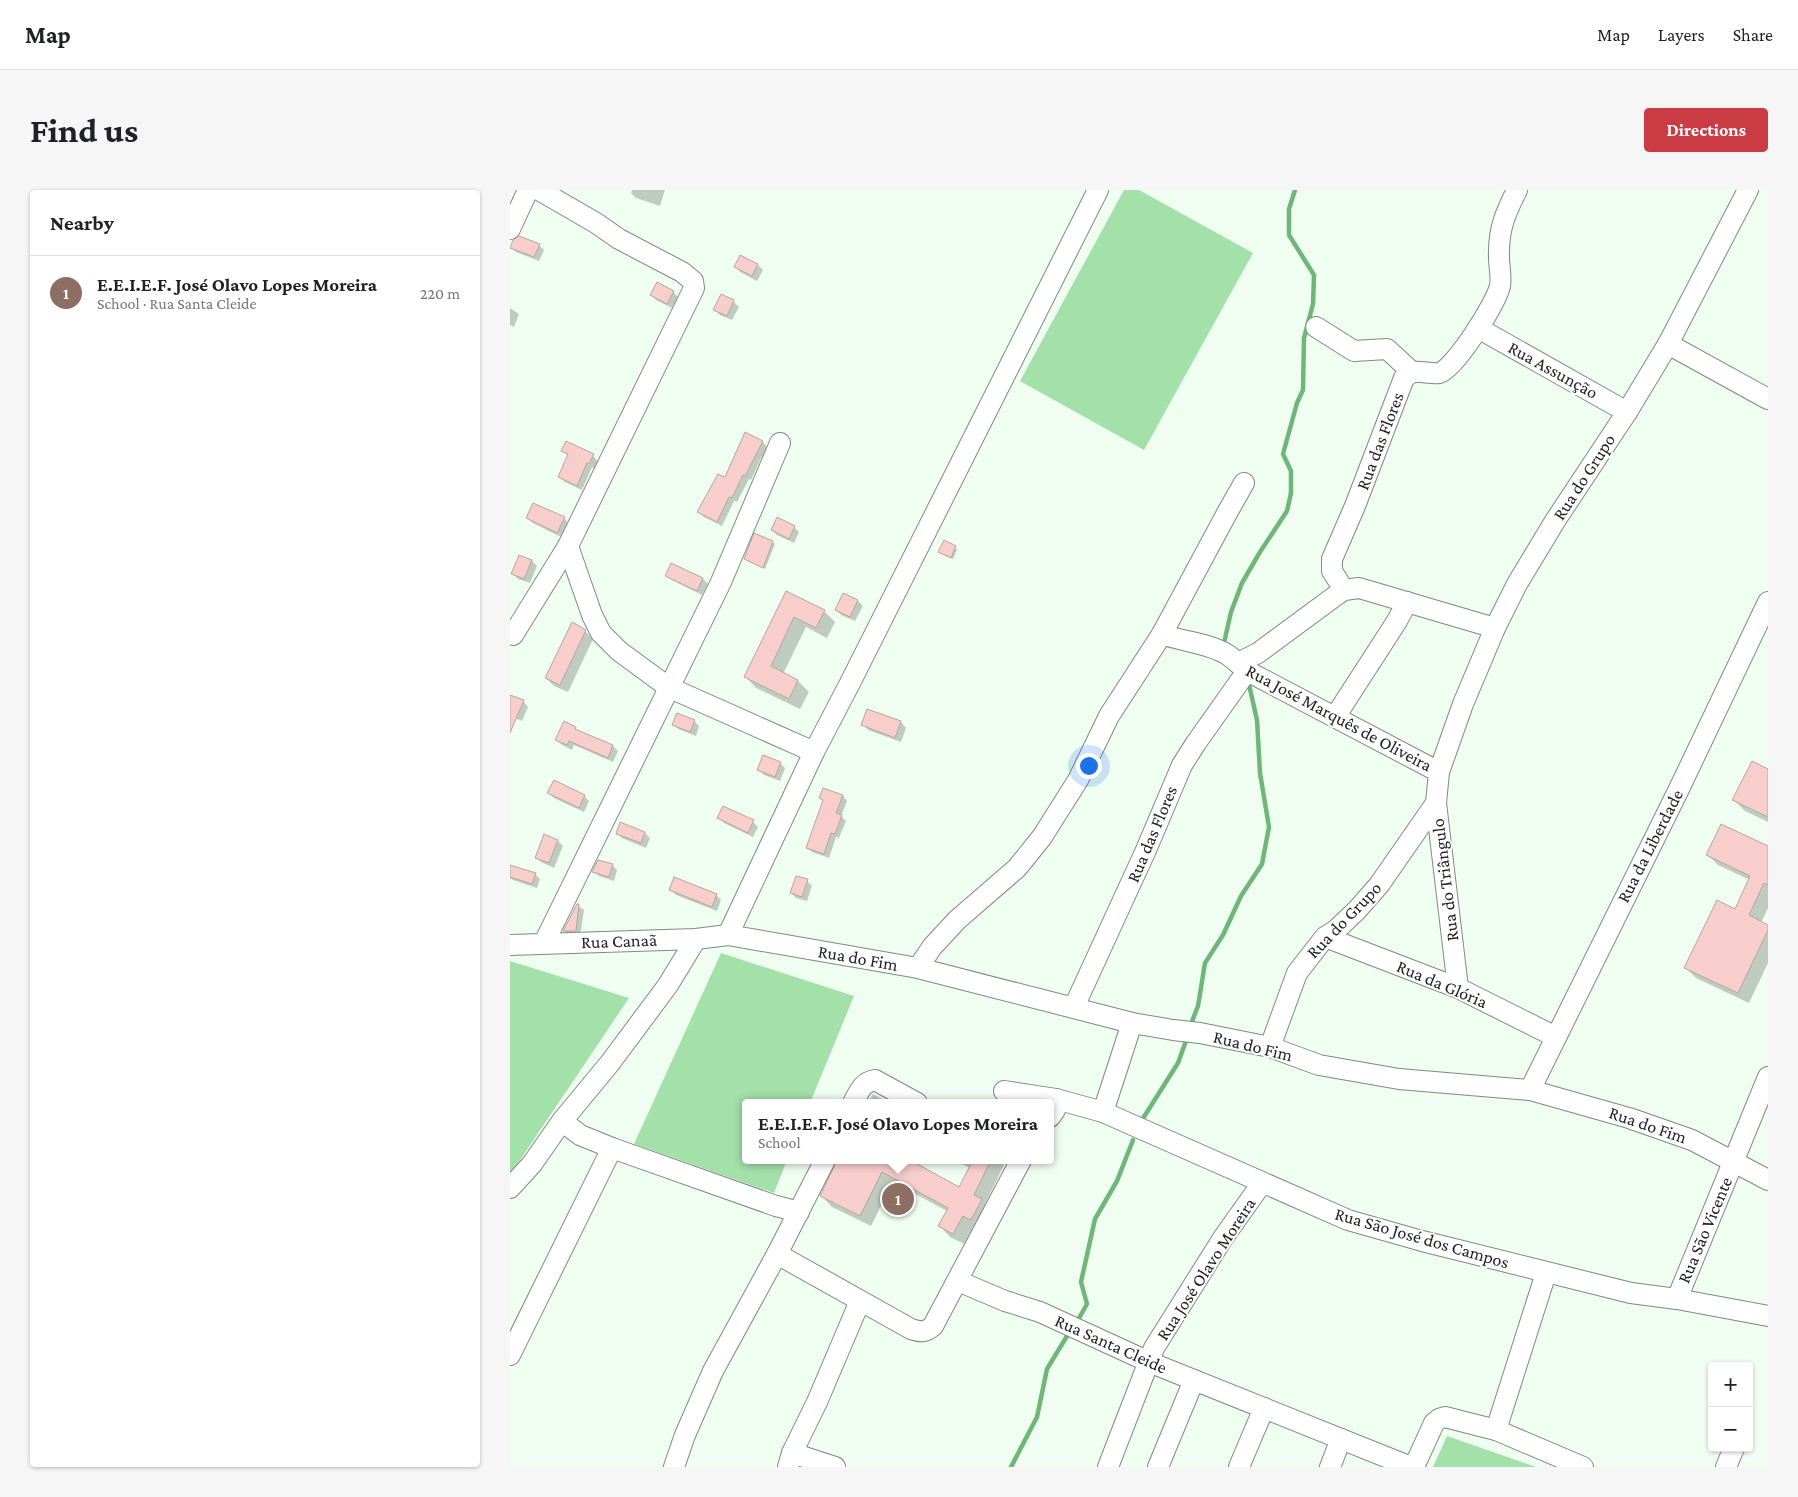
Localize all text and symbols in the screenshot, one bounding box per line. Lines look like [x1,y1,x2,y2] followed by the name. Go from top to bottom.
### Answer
[25,21,71,48] text: Map
[1597,25,1630,45] text: Map
[1658,25,1705,45] text: Layers
[1733,25,1773,45] text: Share
[1644,108,1768,152] button: Directions
[30,111,138,150] text: Find us
[50,211,114,235] text: Nearby
[97,274,377,295] text: E.E.I.E.F. José Olavo Lopes Moreira
[63,285,69,302] text: 1
[420,285,460,302] text: 220 m
[97,295,257,312] text: School · Rua Santa Cleide
[1505,337,1601,403] street label: Rua Assunção
[1352,389,1408,493] street label: Rua das Flores
[1549,430,1619,524] street label: Rua do Grupo
[1243,660,1435,776] street label: Rua José Marquês de Oliveira
[1076,753,1102,779] your location
[1123,783,1181,885] street label: Rua das Flores
[1613,786,1687,906] street label: Rua da Liberdade
[1428,817,1462,943] street label: Rua do Triângulo
[1303,878,1385,962] street label: Rua do Grupo
[581,930,657,952] street label: Rua Canaã
[817,941,900,975] street label: Rua do Fim
[1394,956,1490,1012] street label: Rua da Glória
[1211,1027,1295,1066] street label: Rua do Fim
[742,1099,1054,1164] popup
[1607,1102,1690,1148] street label: Rua do Fim
[758,1113,1038,1134] text: E.E.I.E.F. José Olavo Lopes Moreira
[758,1134,801,1151] text: School
[1674,1174,1736,1286] street label: Rua São Vicente
[882,1180,914,1218] pin: 1
[1152,1194,1260,1344] street label: Rua José Olavo Moreira
[1333,1204,1511,1272] street label: Rua São José dos Campos
[1052,1310,1170,1378] street label: Rua Santa Cleide
[1708,1362,1753,1452] map controls
[1708,1362,1753,1407] button: +
[1708,1407,1753,1452] button: −

